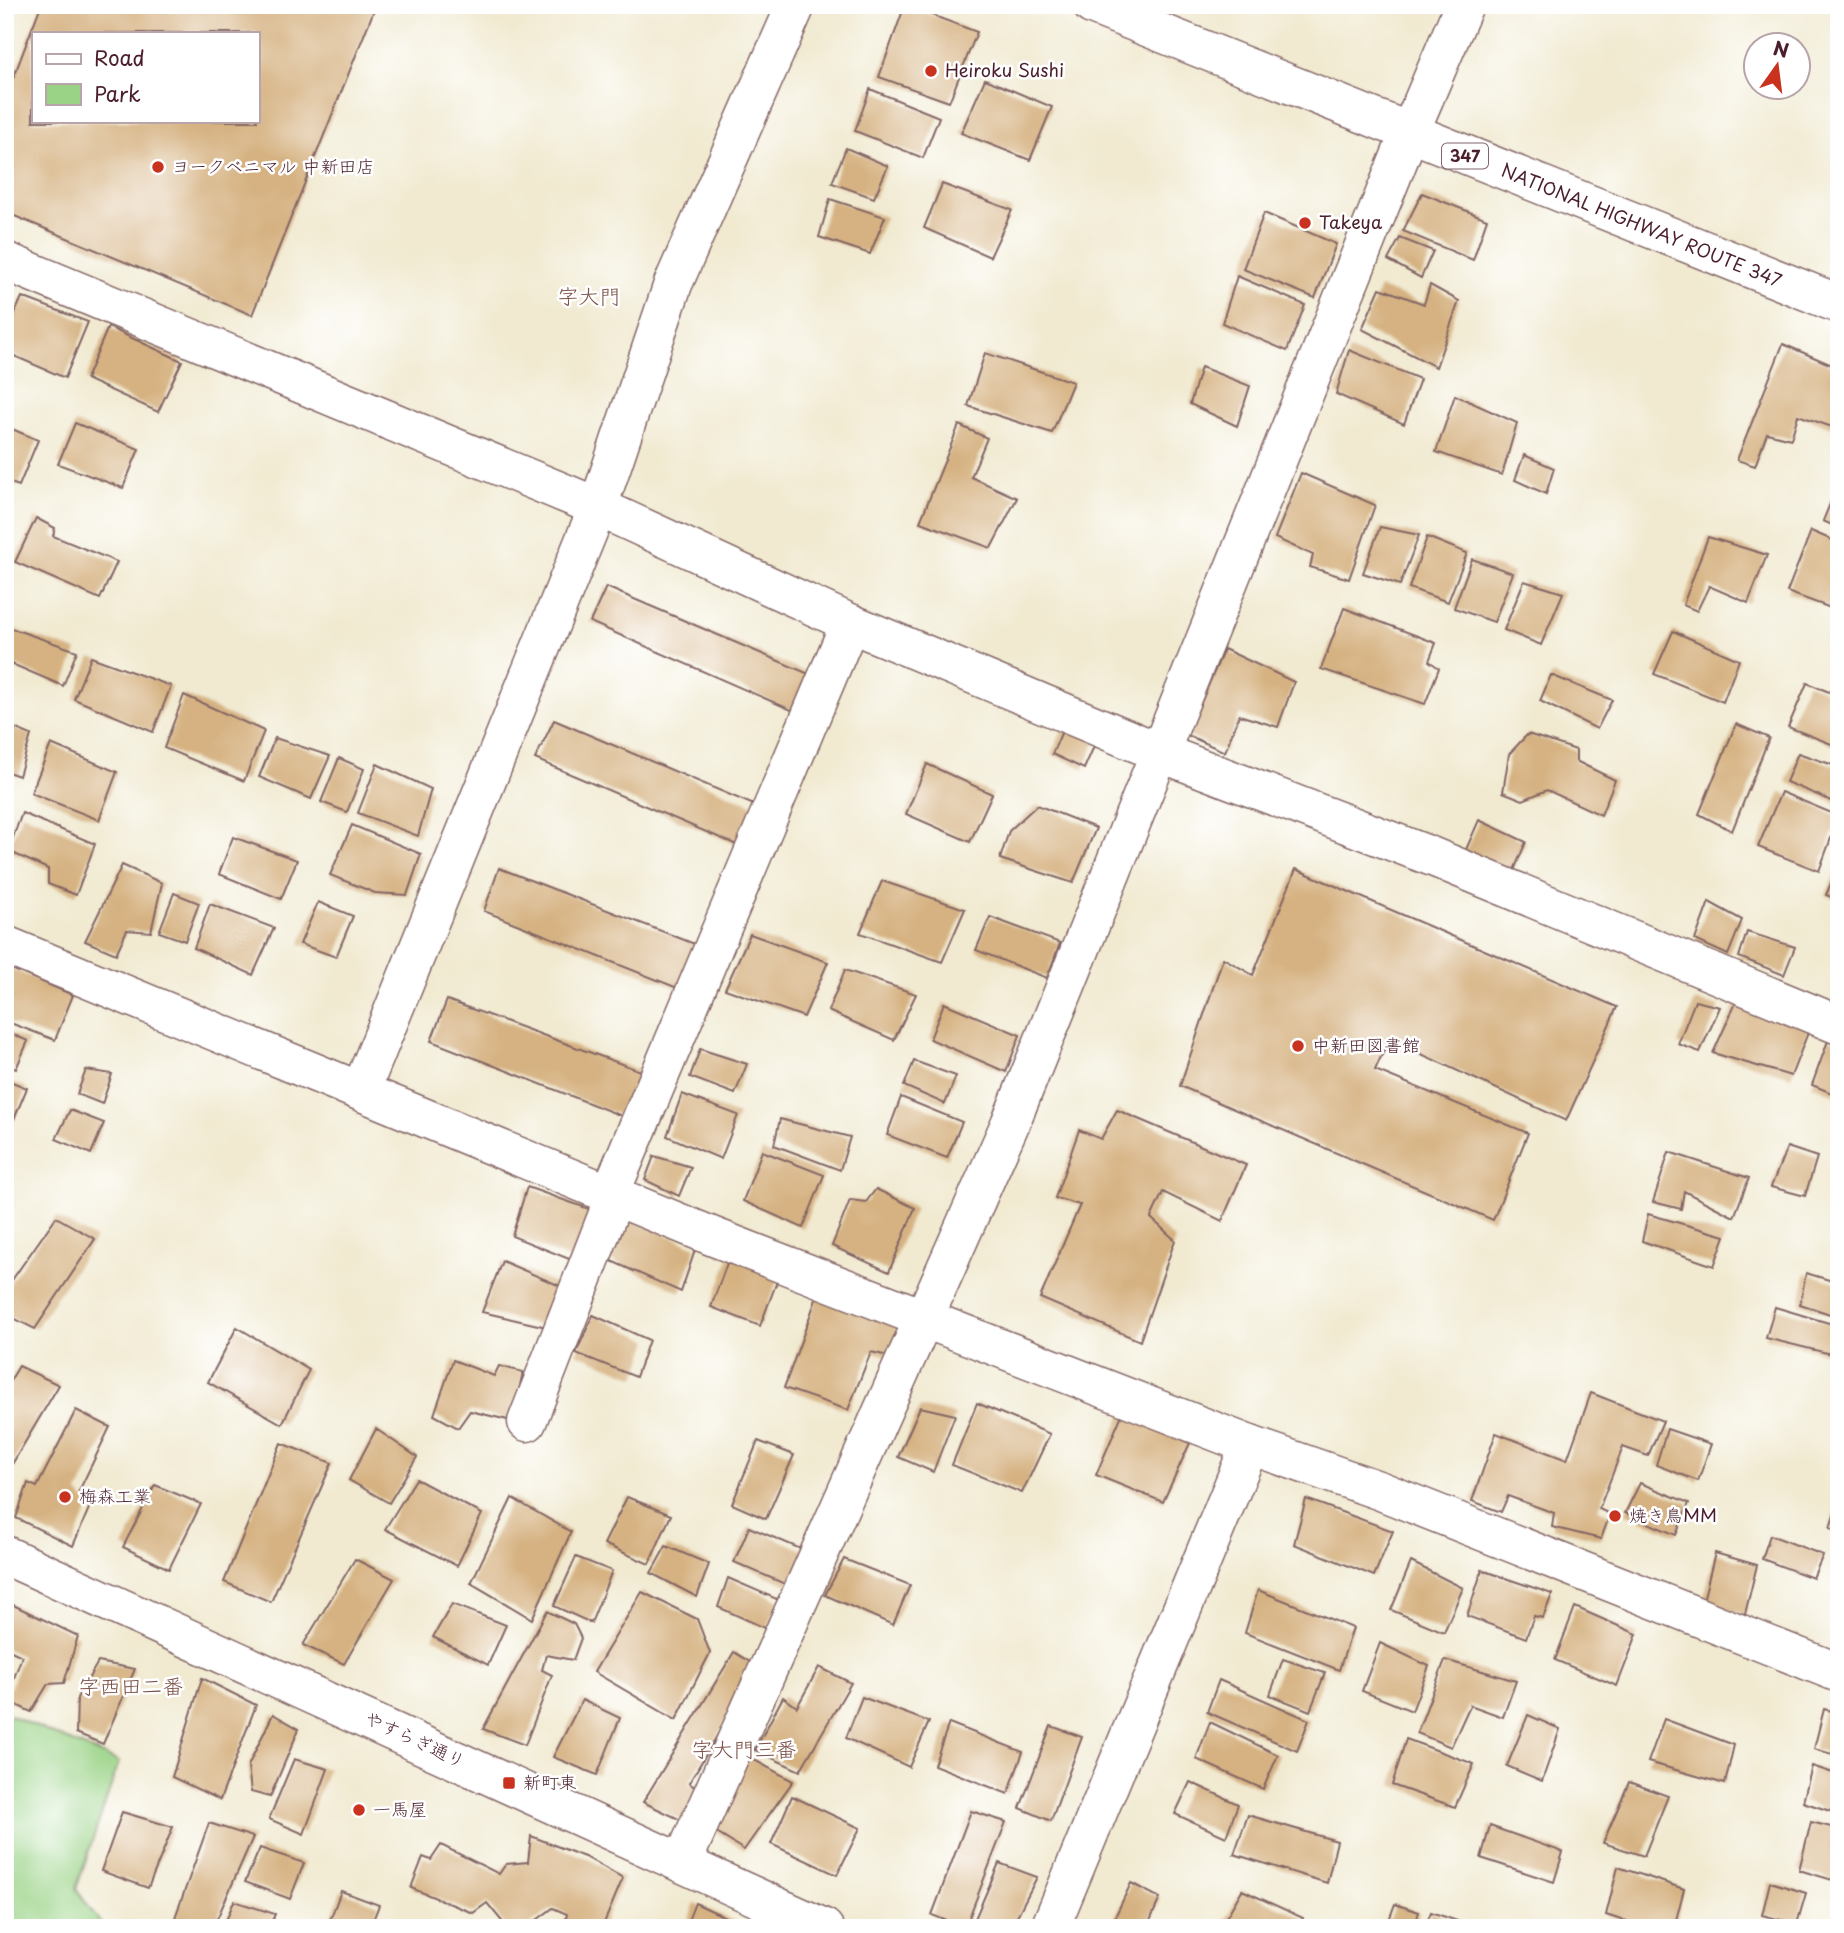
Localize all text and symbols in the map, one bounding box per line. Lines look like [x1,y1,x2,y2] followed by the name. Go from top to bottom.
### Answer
[32,32,259,122] legend
[1742,32,1812,102] north arrow
[1771,33,1792,64] text: N
[94,41,145,73] text: Road
[945,56,1064,83] place label: Heiroku Sushi
[923,63,939,79] marker: Heiroku Sushi
[94,77,141,109] text: Park
[1442,144,1488,168] road number: 347
[172,152,374,179] place label: ヨークベニマル 中新田店
[1497,156,1786,293] street label: NATIONAL HIGHWAY ROUTE 347
[150,159,166,175] marker: ヨークベニマル 中新田店
[1319,208,1383,235] place label: Takeya
[1297,215,1313,231] marker: Takeya
[558,279,621,311] district label: 字大門
[1312,1031,1420,1058] place label: 中新田図書館
[1290,1038,1306,1054] marker: 中新田図書館
[79,1482,151,1509] place label: 梅森工業
[57,1489,73,1505] marker: 梅森工業
[1629,1501,1717,1528] place label: 焼き鳥MM
[1607,1508,1623,1524] marker: 焼き鳥MM
[79,1669,184,1701] district label: 字西田二番
[361,1704,470,1774] street label: やすらぎ通り
[692,1732,797,1764] district label: 字大門三番
[523,1768,577,1795] place label: 新町東
[501,1775,517,1791] marker: 新町東
[373,1795,427,1822] place label: 一馬屋
[351,1802,367,1818] marker: 一馬屋

